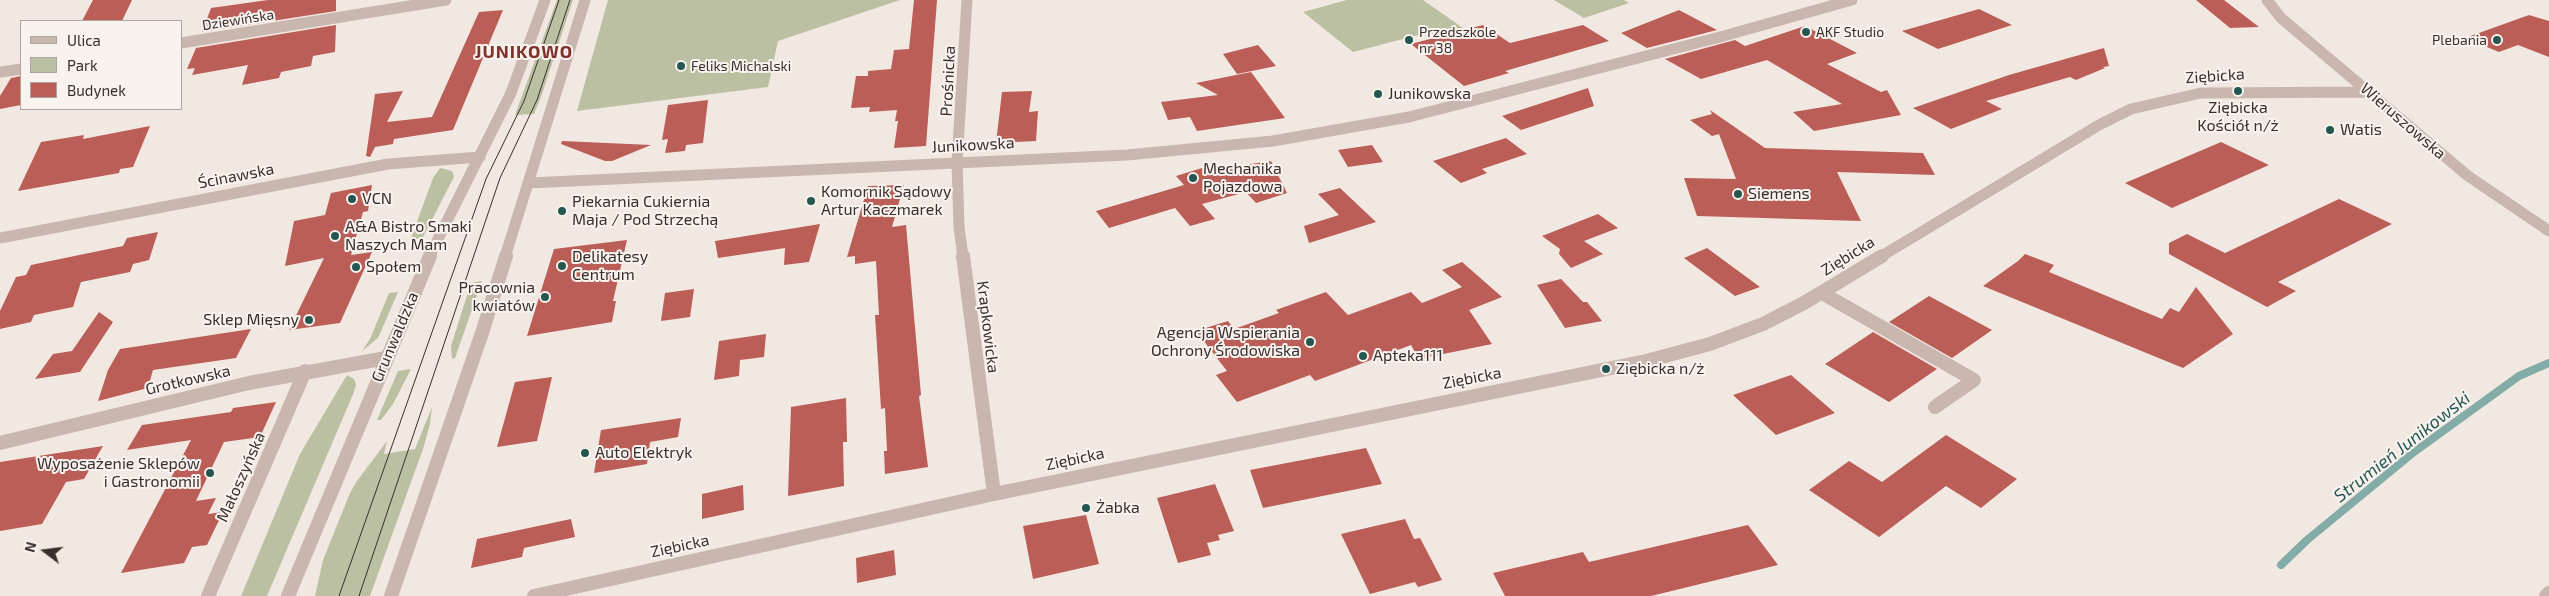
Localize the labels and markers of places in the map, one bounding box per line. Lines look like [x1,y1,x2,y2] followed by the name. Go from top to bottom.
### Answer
[1419,24,1496,56] place label: Przedszkole nr 38
[1816,24,1884,40] place label: AKF Studio
[1800,26,1812,38] marker: AKF Studio
[2432,32,2487,48] place label: Plebania
[1403,34,1415,46] marker: Przedszkole nr 38
[2491,34,2503,46] marker: Plebania
[691,58,791,74] place label: Feliks Michalski
[675,60,687,72] marker: Feliks Michalski
[1388,84,1471,104] place label: Junikowska
[2232,85,2244,97] marker: Ziębicka Kościół n/ż
[1372,88,1384,100] marker: Junikowska
[2197,98,2279,136] place label: Ziębicka Kościół n/ż
[2340,120,2382,140] place label: Watis
[2324,124,2336,136] marker: Watis
[1203,159,1282,197] place label: Mechanika Pojazdowa
[1187,172,1199,184] marker: Mechanika Pojazdowa
[821,182,951,220] place label: Komornik Sądowy Artur Kaczmarek
[1748,184,1810,204] place label: Siemens
[1732,188,1744,200] marker: Siemens
[362,189,392,209] place label: VCN
[572,192,718,230] place label: Piekarnia Cukiernia Maja / Pod Strzechą
[346,193,358,205] marker: VCN
[805,195,817,207] marker: Komornik Sądowy Artur Kaczmarek
[556,205,568,217] marker: Piekarnia Cukiernia Maja / Pod Strzechą
[345,217,472,255] place label: A&A Bistro Smaki Naszych Mam
[329,230,341,242] marker: A&A Bistro Smaki Naszych Mam
[572,247,648,285] place label: Delikatesy Centrum
[366,257,421,277] place label: Społem
[556,260,568,272] marker: Delikatesy Centrum
[350,261,362,273] marker: Społem
[458,278,535,316] place label: Pracownia kwiatów
[539,291,551,303] marker: Pracownia kwiatów
[203,310,299,330] place label: Sklep Mięsny
[303,314,315,326] marker: Sklep Mięsny
[1151,323,1300,361] place label: Agencja Wspierania Ochrony Środowiska
[1304,336,1316,348] marker: Agencja Wspierania Ochrony Środowiska
[1373,346,1443,366] place label: Apteka111
[1357,350,1369,362] marker: Apteka111
[1616,359,1704,379] place label: Ziębicka n/ż
[1600,363,1612,375] marker: Ziębicka n/ż
[595,443,692,463] place label: Auto Elektryk
[579,447,591,459] marker: Auto Elektryk
[37,454,200,492] place label: Wyposażenie Sklepów i Gastronomii
[204,467,216,479] marker: Wyposażenie Sklepów i Gastronomii
[1096,498,1140,518] place label: Żabka
[1080,502,1092,514] marker: Żabka

